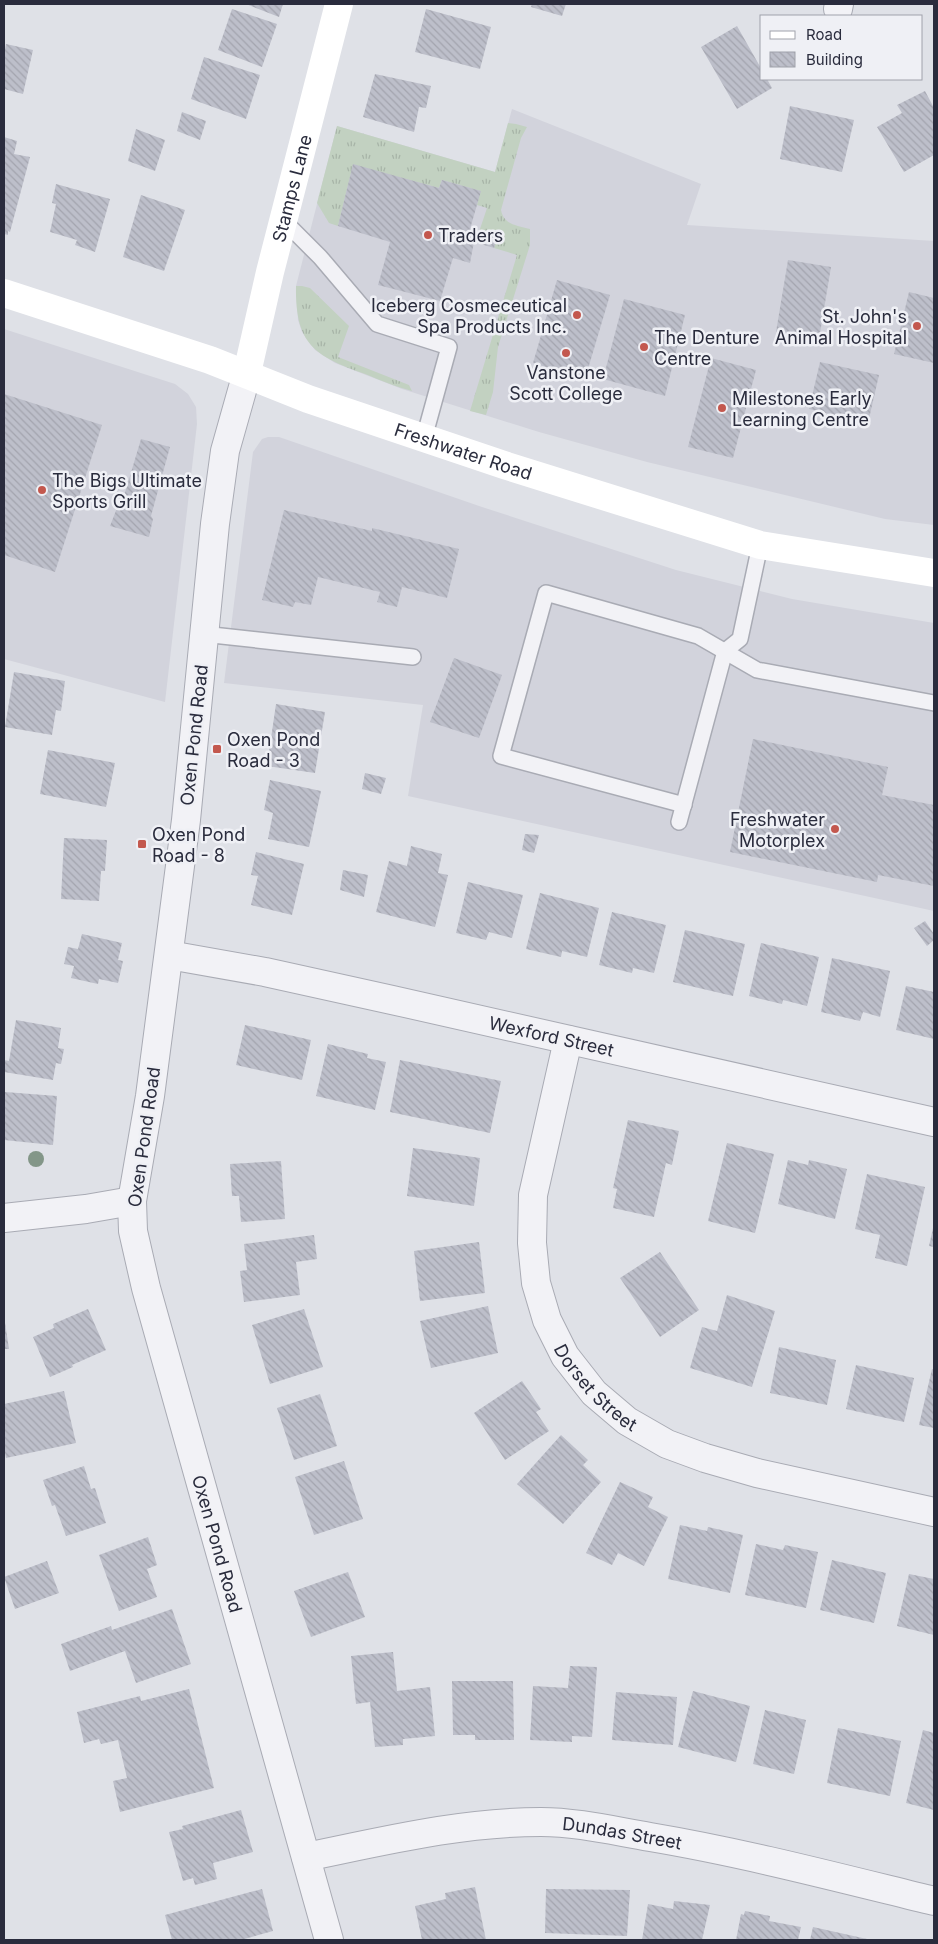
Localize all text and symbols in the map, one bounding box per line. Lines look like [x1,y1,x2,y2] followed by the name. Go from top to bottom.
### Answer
[760,15,923,80] legend
[806,25,842,44] text: Road
[806,50,863,69] text: Building
[268,132,315,244] street label: Stamps Lane
[438,225,503,246] place label: Traders
[422,229,434,241] marker: Traders
[371,295,567,337] place label: Iceberg Cosmeceutical Spa Products Inc.
[775,306,907,348] place label: St. John's Animal Hospital
[571,309,583,321] marker: Iceberg Cosmeceutical Spa Products Inc.
[911,320,923,332] marker: St. John's Animal Hospital
[654,327,759,369] place label: The Denture Centre
[638,341,650,353] marker: The Denture Centre
[560,347,572,359] marker: Vanstone Scott College
[509,362,623,404] place label: Vanstone Scott College
[732,388,872,430] place label: Milestones Early Learning Centre
[716,402,728,414] marker: Milestones Early Learning Centre
[392,418,535,484] street label: Freshwater Road
[52,470,202,512] place label: The Bigs Ultimate Sports Grill
[36,484,48,496] marker: The Bigs Ultimate Sports Grill
[176,663,212,807] street label: Oxen Pond Road
[227,729,320,771] place label: Oxen Pond Road - 3
[211,743,223,755] marker: Oxen Pond Road - 3
[730,809,825,851] place label: Freshwater Motorplex
[829,823,841,835] marker: Freshwater Motorplex
[152,824,245,866] place label: Oxen Pond Road - 8
[136,838,148,850] marker: Oxen Pond Road - 8
[487,1012,616,1060] street label: Wexford Street
[124,1065,164,1209] street label: Oxen Pond Road
[550,1340,641,1435] street label: Dorset Street
[188,1473,247,1615] street label: Oxen Pond Road
[561,1812,684,1853] street label: Dundas Street

